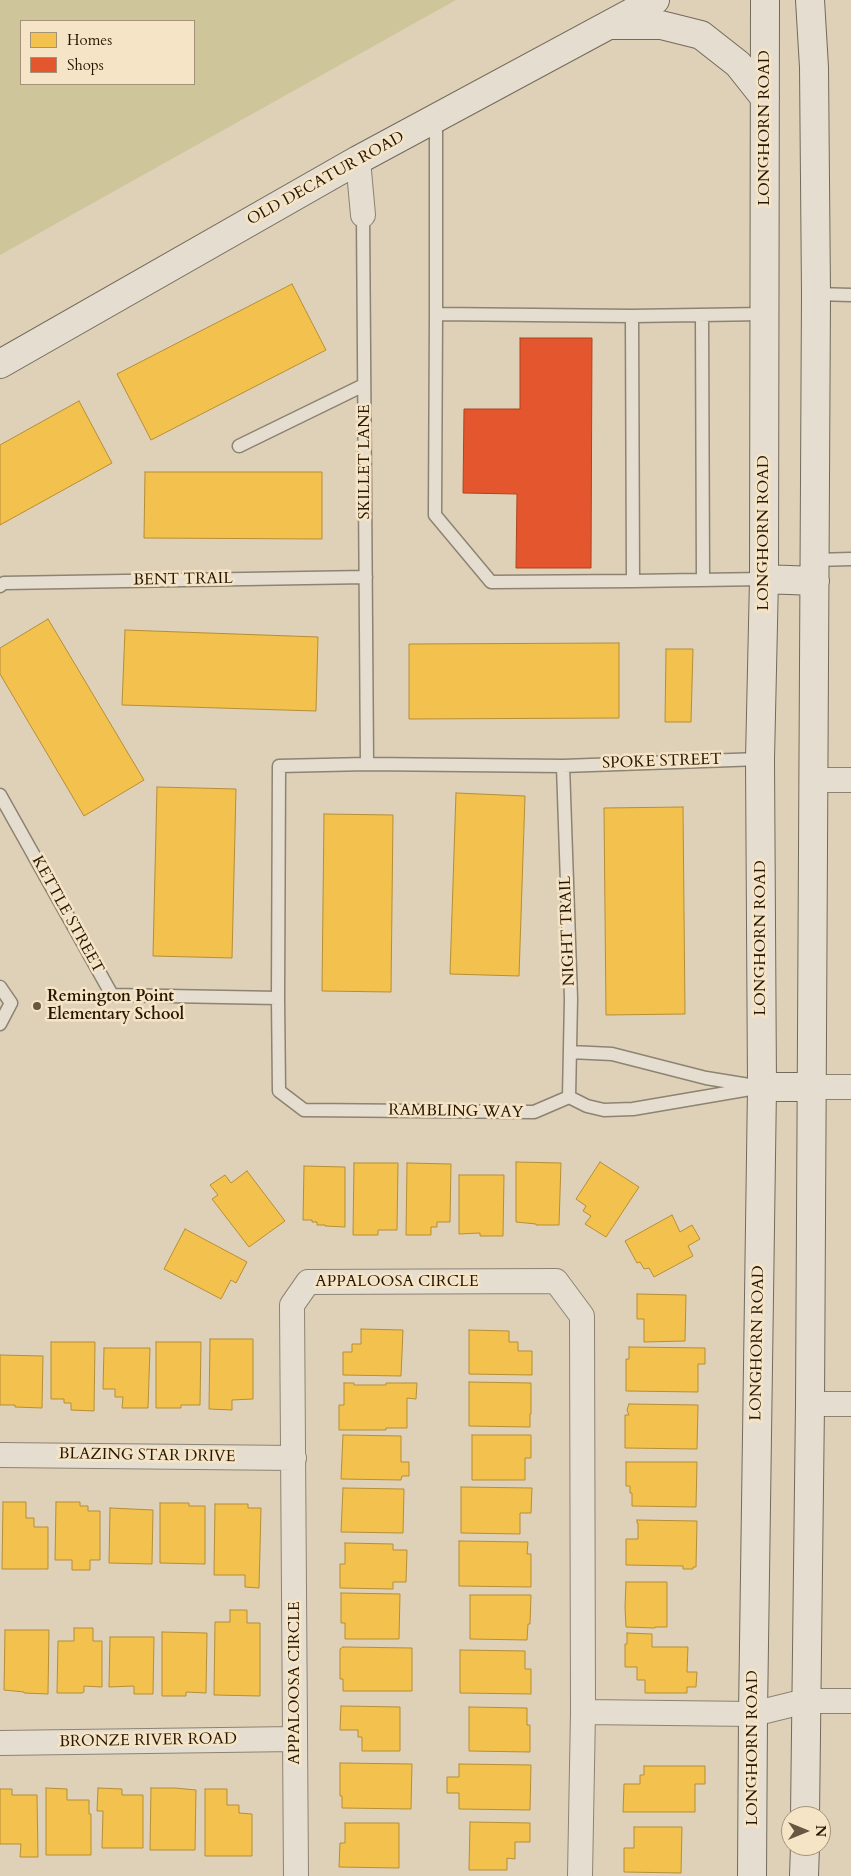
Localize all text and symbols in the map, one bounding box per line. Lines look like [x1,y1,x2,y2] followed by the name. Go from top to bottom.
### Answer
[20,20,195,85] legend
[67,30,112,50] text: Homes
[755,50,775,206] street label: LONGHORN ROAD
[67,55,104,75] text: Shops
[244,128,408,230] street label: OLD DECATUR ROAD
[355,404,375,520] street label: SKILLET LANE
[754,455,774,611] street label: LONGHORN ROAD
[133,570,233,590] street label: BENT TRAIL
[602,750,722,774] street label: SPOKE STREET
[27,853,107,977] street label: KETTLE STREET
[751,860,771,1016] street label: LONGHORN ROAD
[556,875,580,987] street label: NIGHT TRAIL
[47,987,184,1025] place label: Remington Point Elementary School
[31,1000,43,1012] marker: Remington Point Elementary School
[388,1101,524,1123] street label: RAMBLING WAY
[747,1265,769,1421] street label: LONGHORN ROAD
[315,1272,479,1292] street label: APPALOOSA CIRCLE
[58,1445,236,1467] street label: BLAZING STAR DRIVE
[285,1601,305,1765] street label: APPALOOSA CIRCLE
[743,1670,763,1826] street label: LONGHORN ROAD
[59,1730,237,1752] street label: BRONZE RIVER ROAD
[781,1806,831,1856] north arrow
[811,1825,830,1837] text: N

